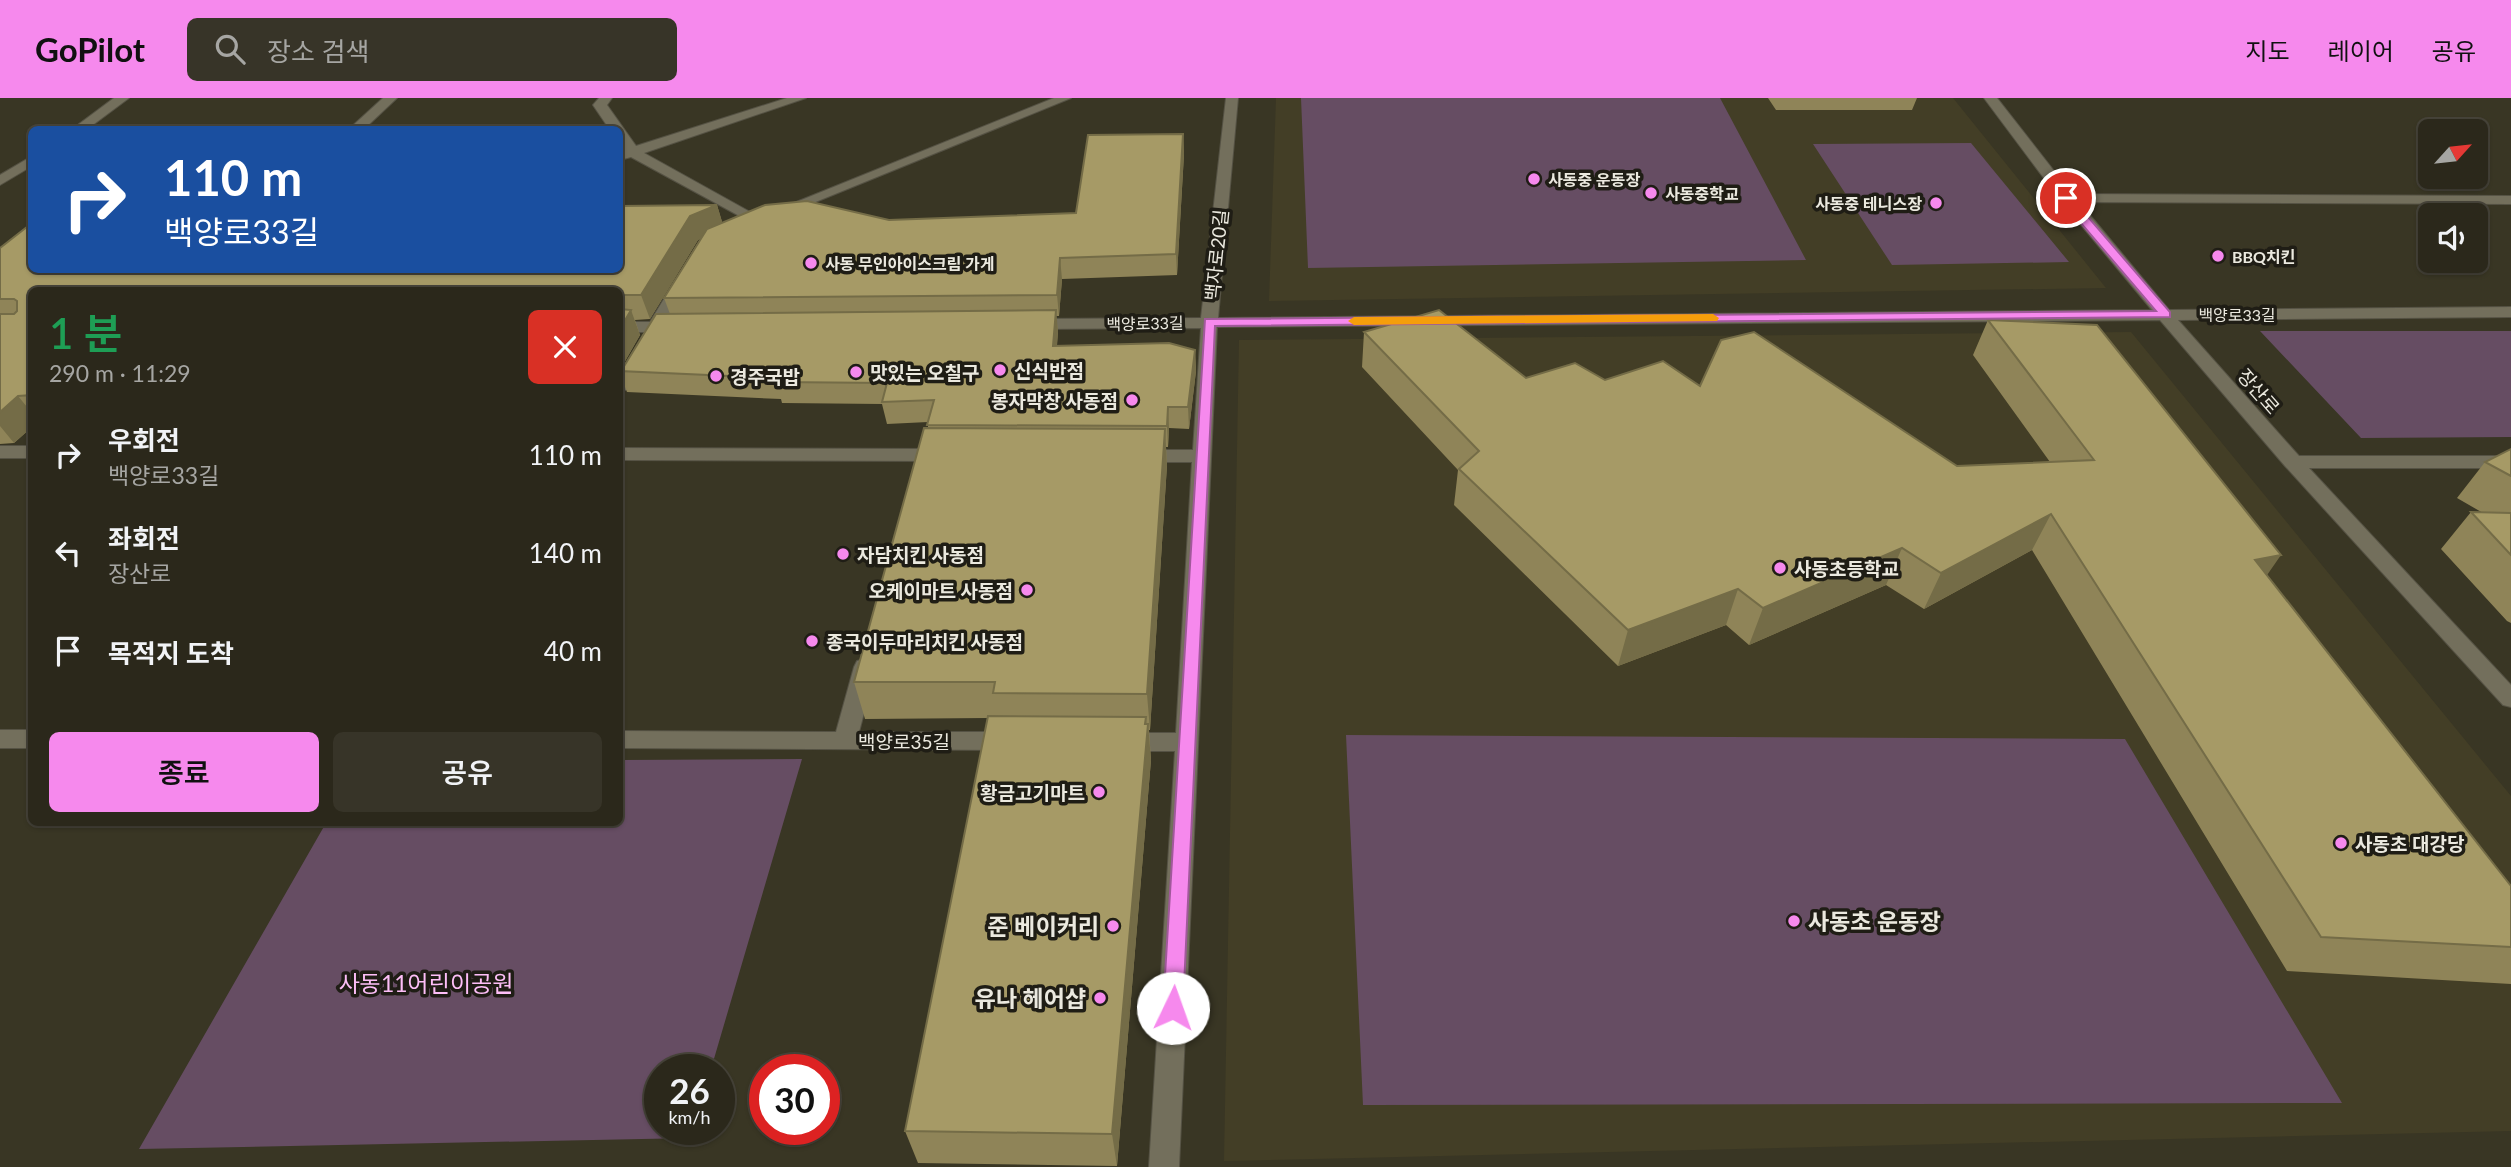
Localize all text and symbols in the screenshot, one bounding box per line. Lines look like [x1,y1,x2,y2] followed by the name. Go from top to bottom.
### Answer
[187,18,677,81] search box
[35,29,145,69] text: GoPilot
[211,30,249,68] icon: search
[267,35,369,67] text: 장소 검색
[2245,36,2290,65] text: 지도
[2328,36,2394,65] text: 레이어
[2432,36,2476,65] text: 공유
[2418,119,2488,189] north arrow
[2418,119,2488,273] map controls
[164,148,302,206] text: 110 m
[49,154,140,245] icon: right
[2036,168,2096,228] pin
[1548,170,1640,189] place label: 사동중 운동장
[1526,171,1542,187] marker: 사동중 운동장
[2047,179,2085,217] icon: arrive
[1665,184,1739,203] place label: 사동중학교
[1643,185,1659,201] marker: 사동중학교
[1815,194,1922,213] place label: 사동중 테니스장
[1928,195,1944,211] marker: 사동중 테니스장
[2418,203,2488,273] button: sound
[1200,208,1232,302] street label: 백자로20길
[164,212,319,251] text: 백양로33길
[2232,247,2295,266] place label: BBQ치킨
[2210,248,2226,264] marker: BBQ치킨
[825,254,995,273] place label: 사동 무인아이스크림 가게
[803,255,819,271] marker: 사동 무인아이스크림 가게
[2198,305,2276,324] street label: 백양로33길
[49,308,122,358] text: 1 분
[528,310,602,384] button: close
[1106,313,1184,333] street label: 백양로33길
[49,359,191,387] text: 290 m · 11:29
[1014,359,1084,382] place label: 신식반점
[870,361,980,384] place label: 맛있는 오칠구
[992,362,1008,378] marker: 신식반점
[848,364,864,380] marker: 맛있는 오칠구
[2233,364,2285,418] street label: 장산로
[730,365,800,388] place label: 경주국밥
[708,368,724,384] marker: 경주국밥
[991,389,1118,412] place label: 봉자막창 사동점
[1124,392,1140,408] marker: 봉자막창 사동점
[108,424,180,456] text: 우회전
[49,436,87,474] icon: right
[529,439,602,471] text: 110 m
[108,461,219,489] text: 백양로33길
[108,522,180,554] text: 좌회전
[49,534,87,572] icon: left
[529,537,602,569] text: 140 m
[857,543,984,566] place label: 자담치킨 사동점
[835,546,851,562] marker: 자담치킨 사동점
[1794,557,1899,580] place label: 사동초등학교
[108,559,171,587] text: 장산로
[1772,560,1788,576] marker: 사동초등학교
[869,579,1013,602] place label: 오케이마트 사동점
[1019,582,1035,598] marker: 오케이마트 사동점
[826,630,1023,653] place label: 종국이두마리치킨 사동점
[49,632,87,670] icon: arrive
[804,633,820,649] marker: 종국이두마리치킨 사동점
[544,635,602,667] text: 40 m
[108,637,234,669] text: 목적지 도착
[858,730,950,753] street label: 백양로35길
[49,732,319,812] button: 종료
[333,732,602,812] button: 공유
[980,781,1085,804] place label: 황금고기마트
[1091,784,1107,800] marker: 황금고기마트
[2355,832,2465,855] place label: 사동초 대강당
[2333,835,2349,851] marker: 사동초 대강당
[1808,907,1941,935] place label: 사동초 운동장
[988,912,1099,940] place label: 준 베이커리
[1786,913,1802,929] marker: 사동초 운동장
[1105,918,1121,934] marker: 준 베이커리
[339,969,513,997] park label: 사동11어린이공원
[1136,971,1210,1045] position arrow
[975,984,1086,1012] place label: 유나 헤어샵
[1092,990,1108,1006] marker: 유나 헤어샵
[749,1054,840,1145] speed limit sign: 30
[669,1069,710,1111] text: 26
[668,1106,711,1128] text: km/h

